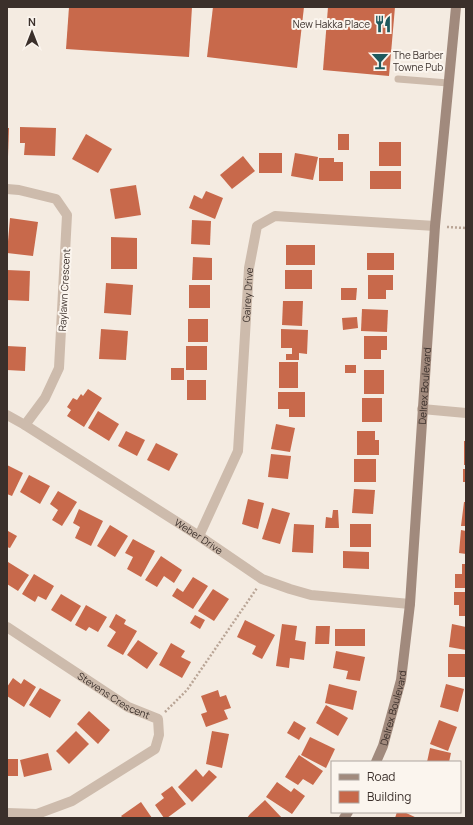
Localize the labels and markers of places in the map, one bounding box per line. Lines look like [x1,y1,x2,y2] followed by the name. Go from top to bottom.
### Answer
[373,14,393,34] restaurant icon: New Hakka Place
[293,17,370,31] place label: New Hakka Place
[393,48,444,74] place label: The Barber Towne Pub
[370,51,390,71] bar icon: The Barber Towne Pub

